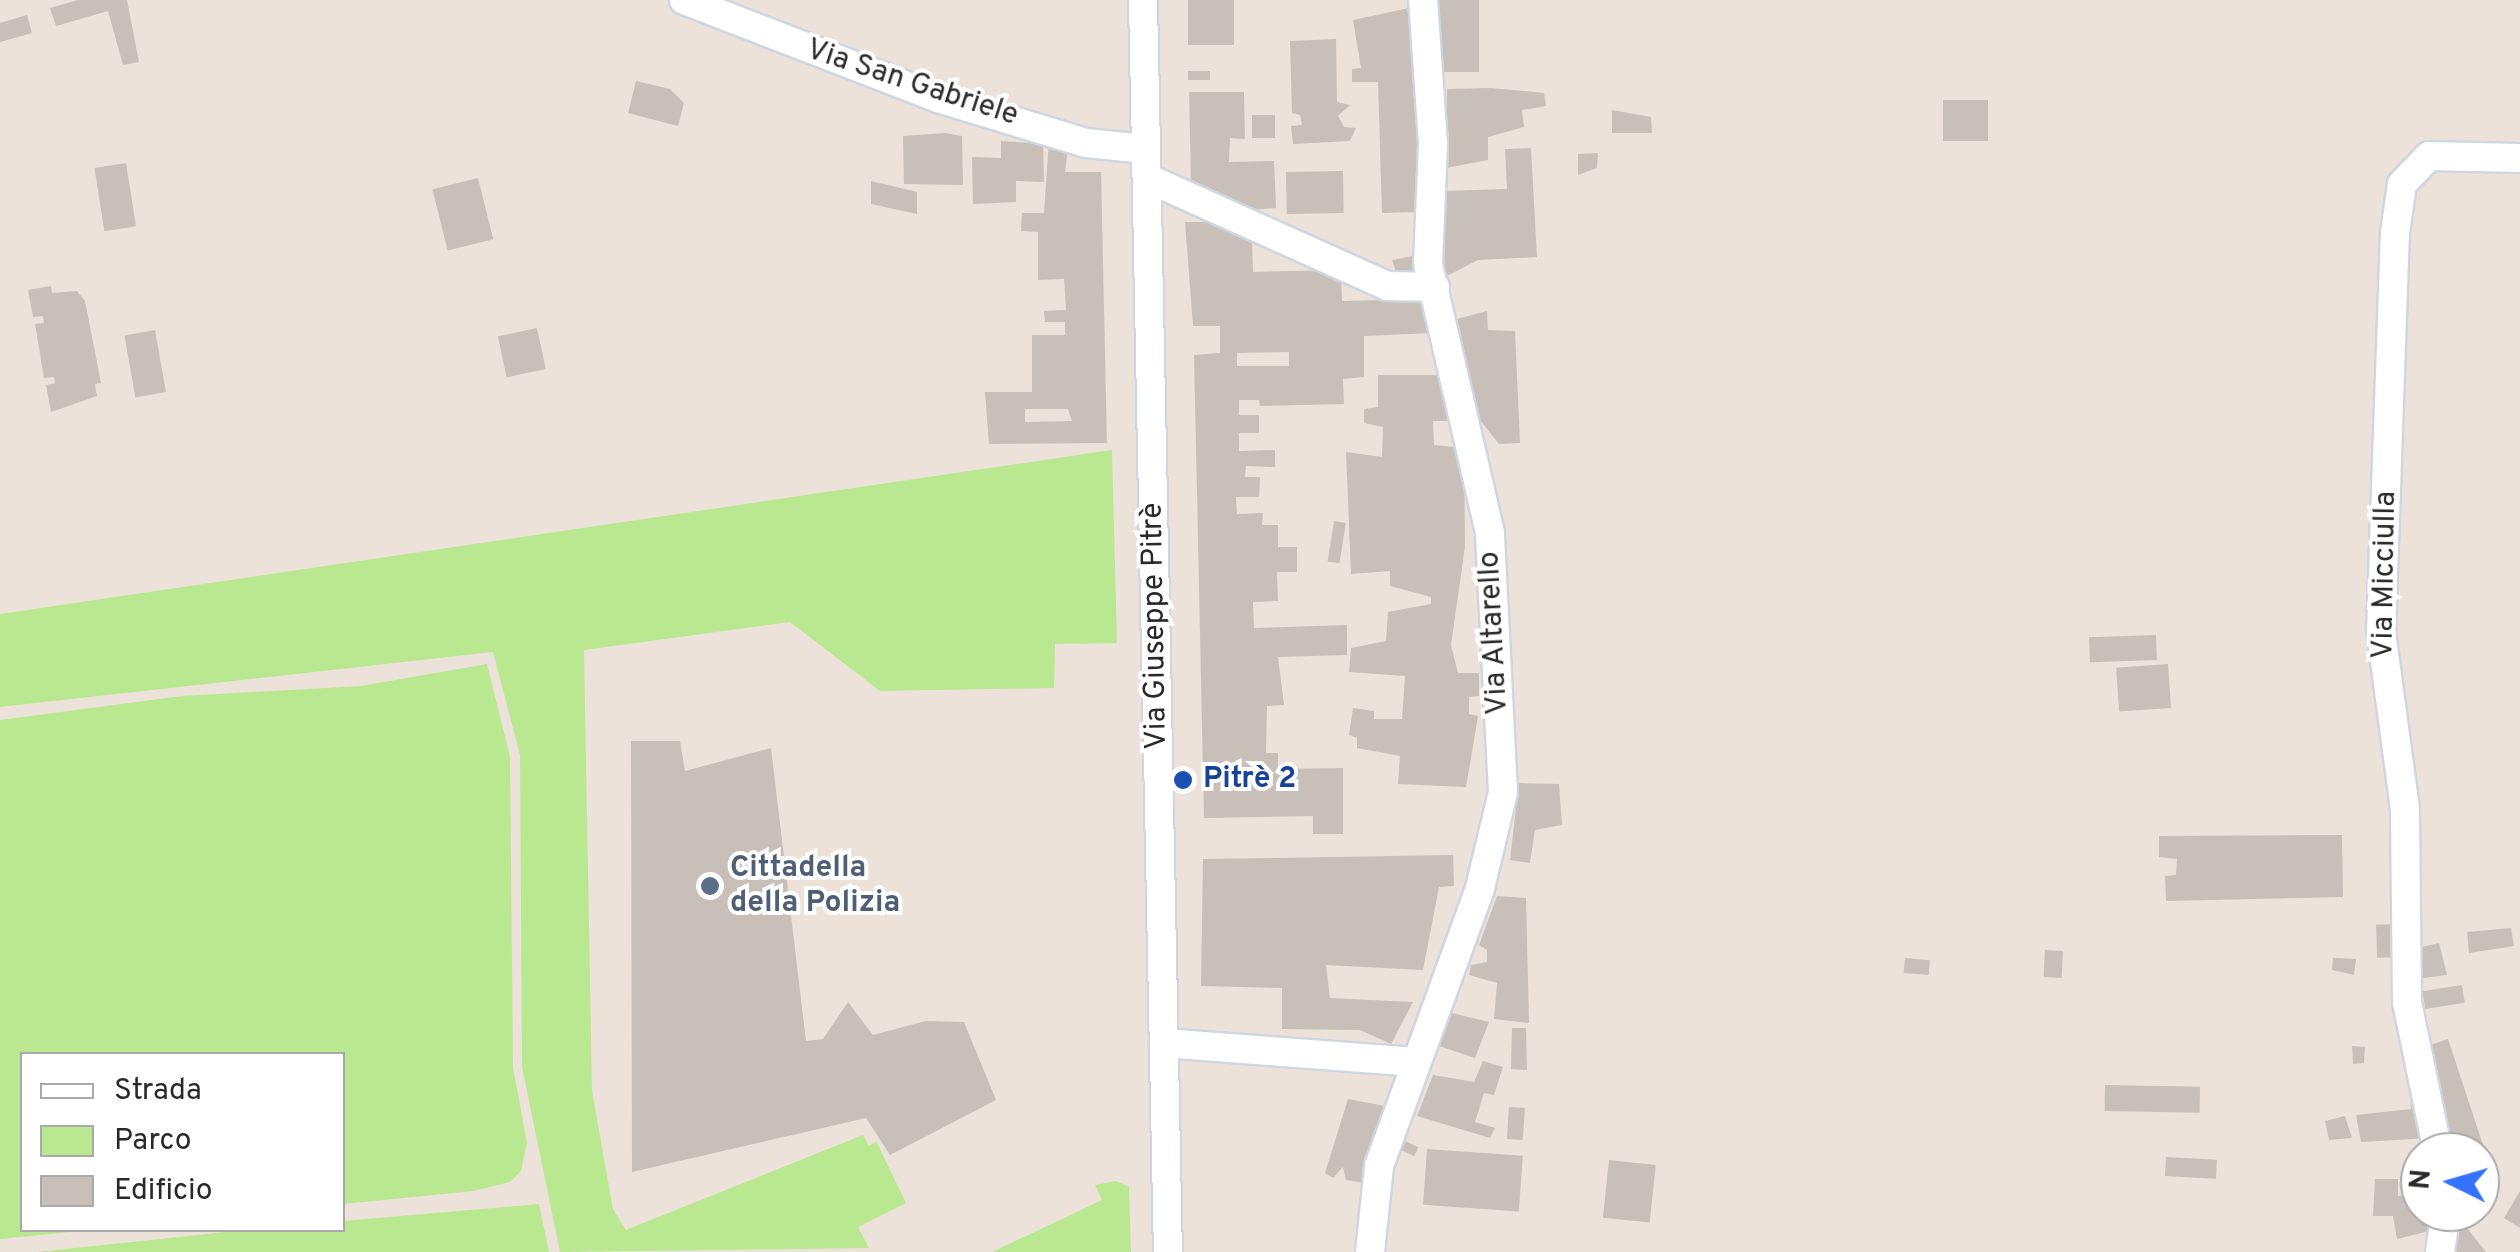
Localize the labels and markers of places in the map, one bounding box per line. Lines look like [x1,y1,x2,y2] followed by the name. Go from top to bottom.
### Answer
[1203,762,1296,798] place label: Pitrè 2
[1172,769,1194,791] marker: Pitrè 2
[730,851,900,922] place label: Cittadella della Polizia
[699,875,721,897] marker: Cittadella della Polizia

